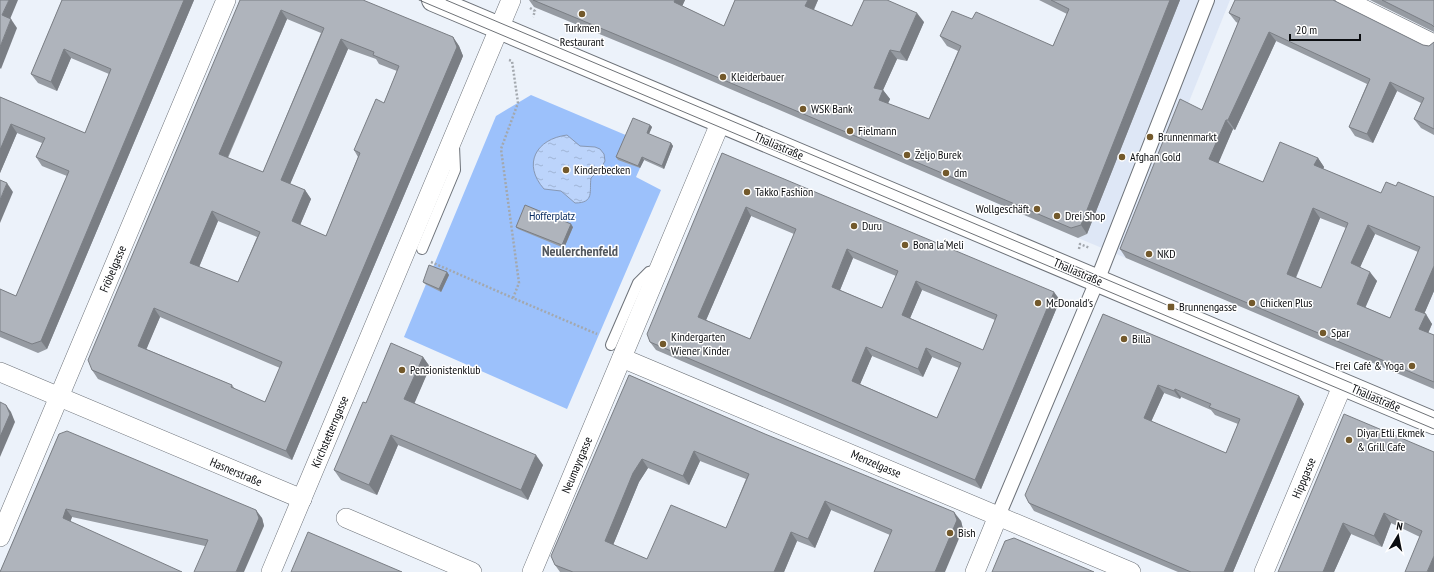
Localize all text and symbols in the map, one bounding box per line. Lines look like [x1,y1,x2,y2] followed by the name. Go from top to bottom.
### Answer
[577,9,587,19] marker: Turkmen Restaurant
[1290,16,1360,42] scale bar
[560,20,605,49] place label: Turkmen Restaurant
[1296,22,1317,37] text: 20 m
[731,69,785,84] place label: Kleiderbauer
[718,72,728,82] marker: Kleiderbauer
[811,101,853,116] place label: WSK Bank
[798,104,808,114] marker: WSK Bank
[858,123,896,138] place label: Fielmann
[845,126,855,136] marker: Fielmann
[752,128,806,163] street label: Thaliastraße
[1158,129,1217,144] place label: Brunnenmarkt
[1145,132,1155,142] marker: Brunnenmarkt
[915,147,962,162] place label: Željo Burek
[1130,149,1181,164] place label: Afghan Gold
[902,150,912,160] marker: Željo Burek
[1117,152,1127,162] marker: Afghan Gold
[574,162,630,177] place label: Kinderbecken
[561,165,571,175] marker: Kinderbecken
[954,165,967,180] place label: dm
[941,168,951,178] marker: dm
[755,184,813,199] place label: Takko Fashion
[742,187,752,197] marker: Takko Fashion
[976,201,1030,216] place label: Wollgeschäft
[1032,204,1042,214] marker: Wollgeschäft
[529,208,575,223] park label: Hofferplatz
[1065,208,1106,223] place label: Drei Shop
[1052,211,1062,221] marker: Drei Shop
[862,218,882,233] place label: Duru
[849,221,859,231] marker: Duru
[913,237,964,252] place label: Bona la‘Meli
[900,240,910,250] marker: Bona la‘Meli
[542,242,618,260] district label: Neulerchenfeld
[96,243,129,294] street label: Fröbelgasse
[1157,246,1176,261] place label: NKD
[1144,249,1154,259] marker: NKD
[1051,254,1105,289] street label: Thaliastraße
[1046,295,1093,310] place label: McDonald's
[1260,295,1312,310] place label: Chicken Plus
[1033,298,1043,308] marker: McDonald's
[1247,298,1257,308] marker: Chicken Plus
[1179,299,1237,314] place label: Brunnengasse
[1166,302,1176,312] marker: Brunnengasse
[1331,325,1350,340] place label: Spar
[1318,328,1328,338] marker: Spar
[671,329,731,358] place label: Kindergarten Wiener Kinder
[1132,331,1151,346] place label: Billa
[1119,334,1129,344] marker: Billa
[658,339,668,349] marker: Kindergarten Wiener Kinder
[1335,358,1404,373] place label: Frei Café & Yoga
[1407,361,1417,371] marker: Frei Café & Yoga
[410,362,480,377] place label: Pensionistenklub
[397,365,407,375] marker: Pensionistenklub
[1349,380,1403,415] street label: Thaliastraße
[308,394,351,470] street label: Kirchstetterngasse
[1357,425,1425,454] place label: Diyar Etli Ekmek & Grill Cafe
[558,434,595,495] street label: Neumayrgasse
[1344,435,1354,445] marker: Diyar Etli Ekmek & Grill Cafe
[849,446,903,481] street label: Menzelgasse
[208,454,265,489] street label: Hasnerstraße
[1288,455,1319,500] street label: Hippgasse
[1378,516,1418,556] north arrow
[1396,519,1404,534] text: N
[958,525,976,540] place label: Bish
[945,528,955,538] marker: Bish

